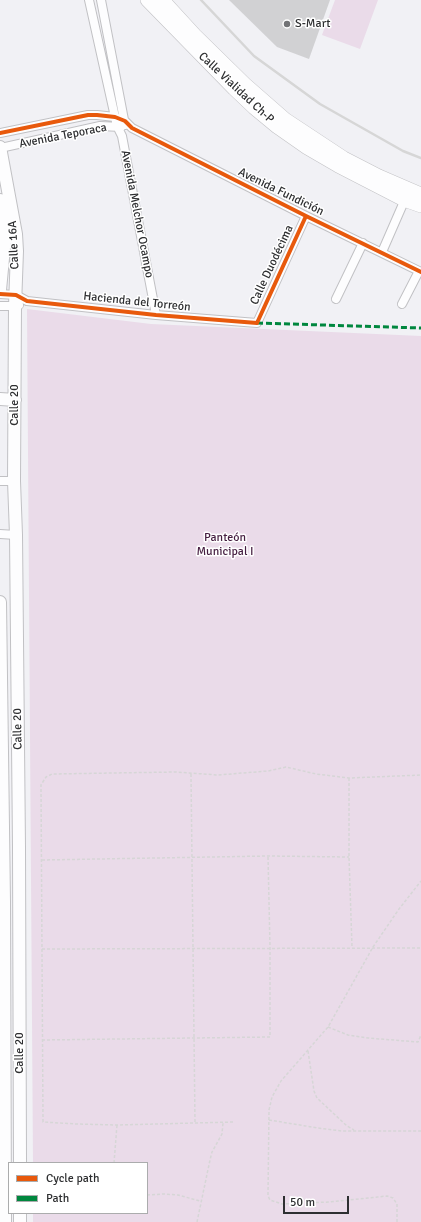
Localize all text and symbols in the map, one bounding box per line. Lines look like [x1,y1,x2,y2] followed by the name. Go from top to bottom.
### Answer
[295,17,331,31] place label: S-Mart
[282,19,292,29] marker: S-Mart
[195,49,277,127] street label: Calle Vialidad Ch-P
[18,120,108,152] street label: Avenida Teporaca
[118,149,156,279] street label: Avenida Melchor Ocampo
[236,165,326,219] street label: Avenida Fundición
[6,220,22,270] street label: Calle 16A
[247,223,297,307] street label: Calle Duodécima
[83,289,191,315] street label: Hacienda del Torreón
[8,384,22,426] street label: Calle 20
[196,531,254,559] park label: Panteón Municipal I
[10,708,26,750] street label: Calle 20
[13,1032,27,1074] street label: Calle 20
[8,1162,148,1214] legend
[46,1171,99,1186] text: Cycle path
[285,1188,351,1214] scale bar
[46,1191,69,1206] text: Path
[290,1195,315,1210] text: 50 m

